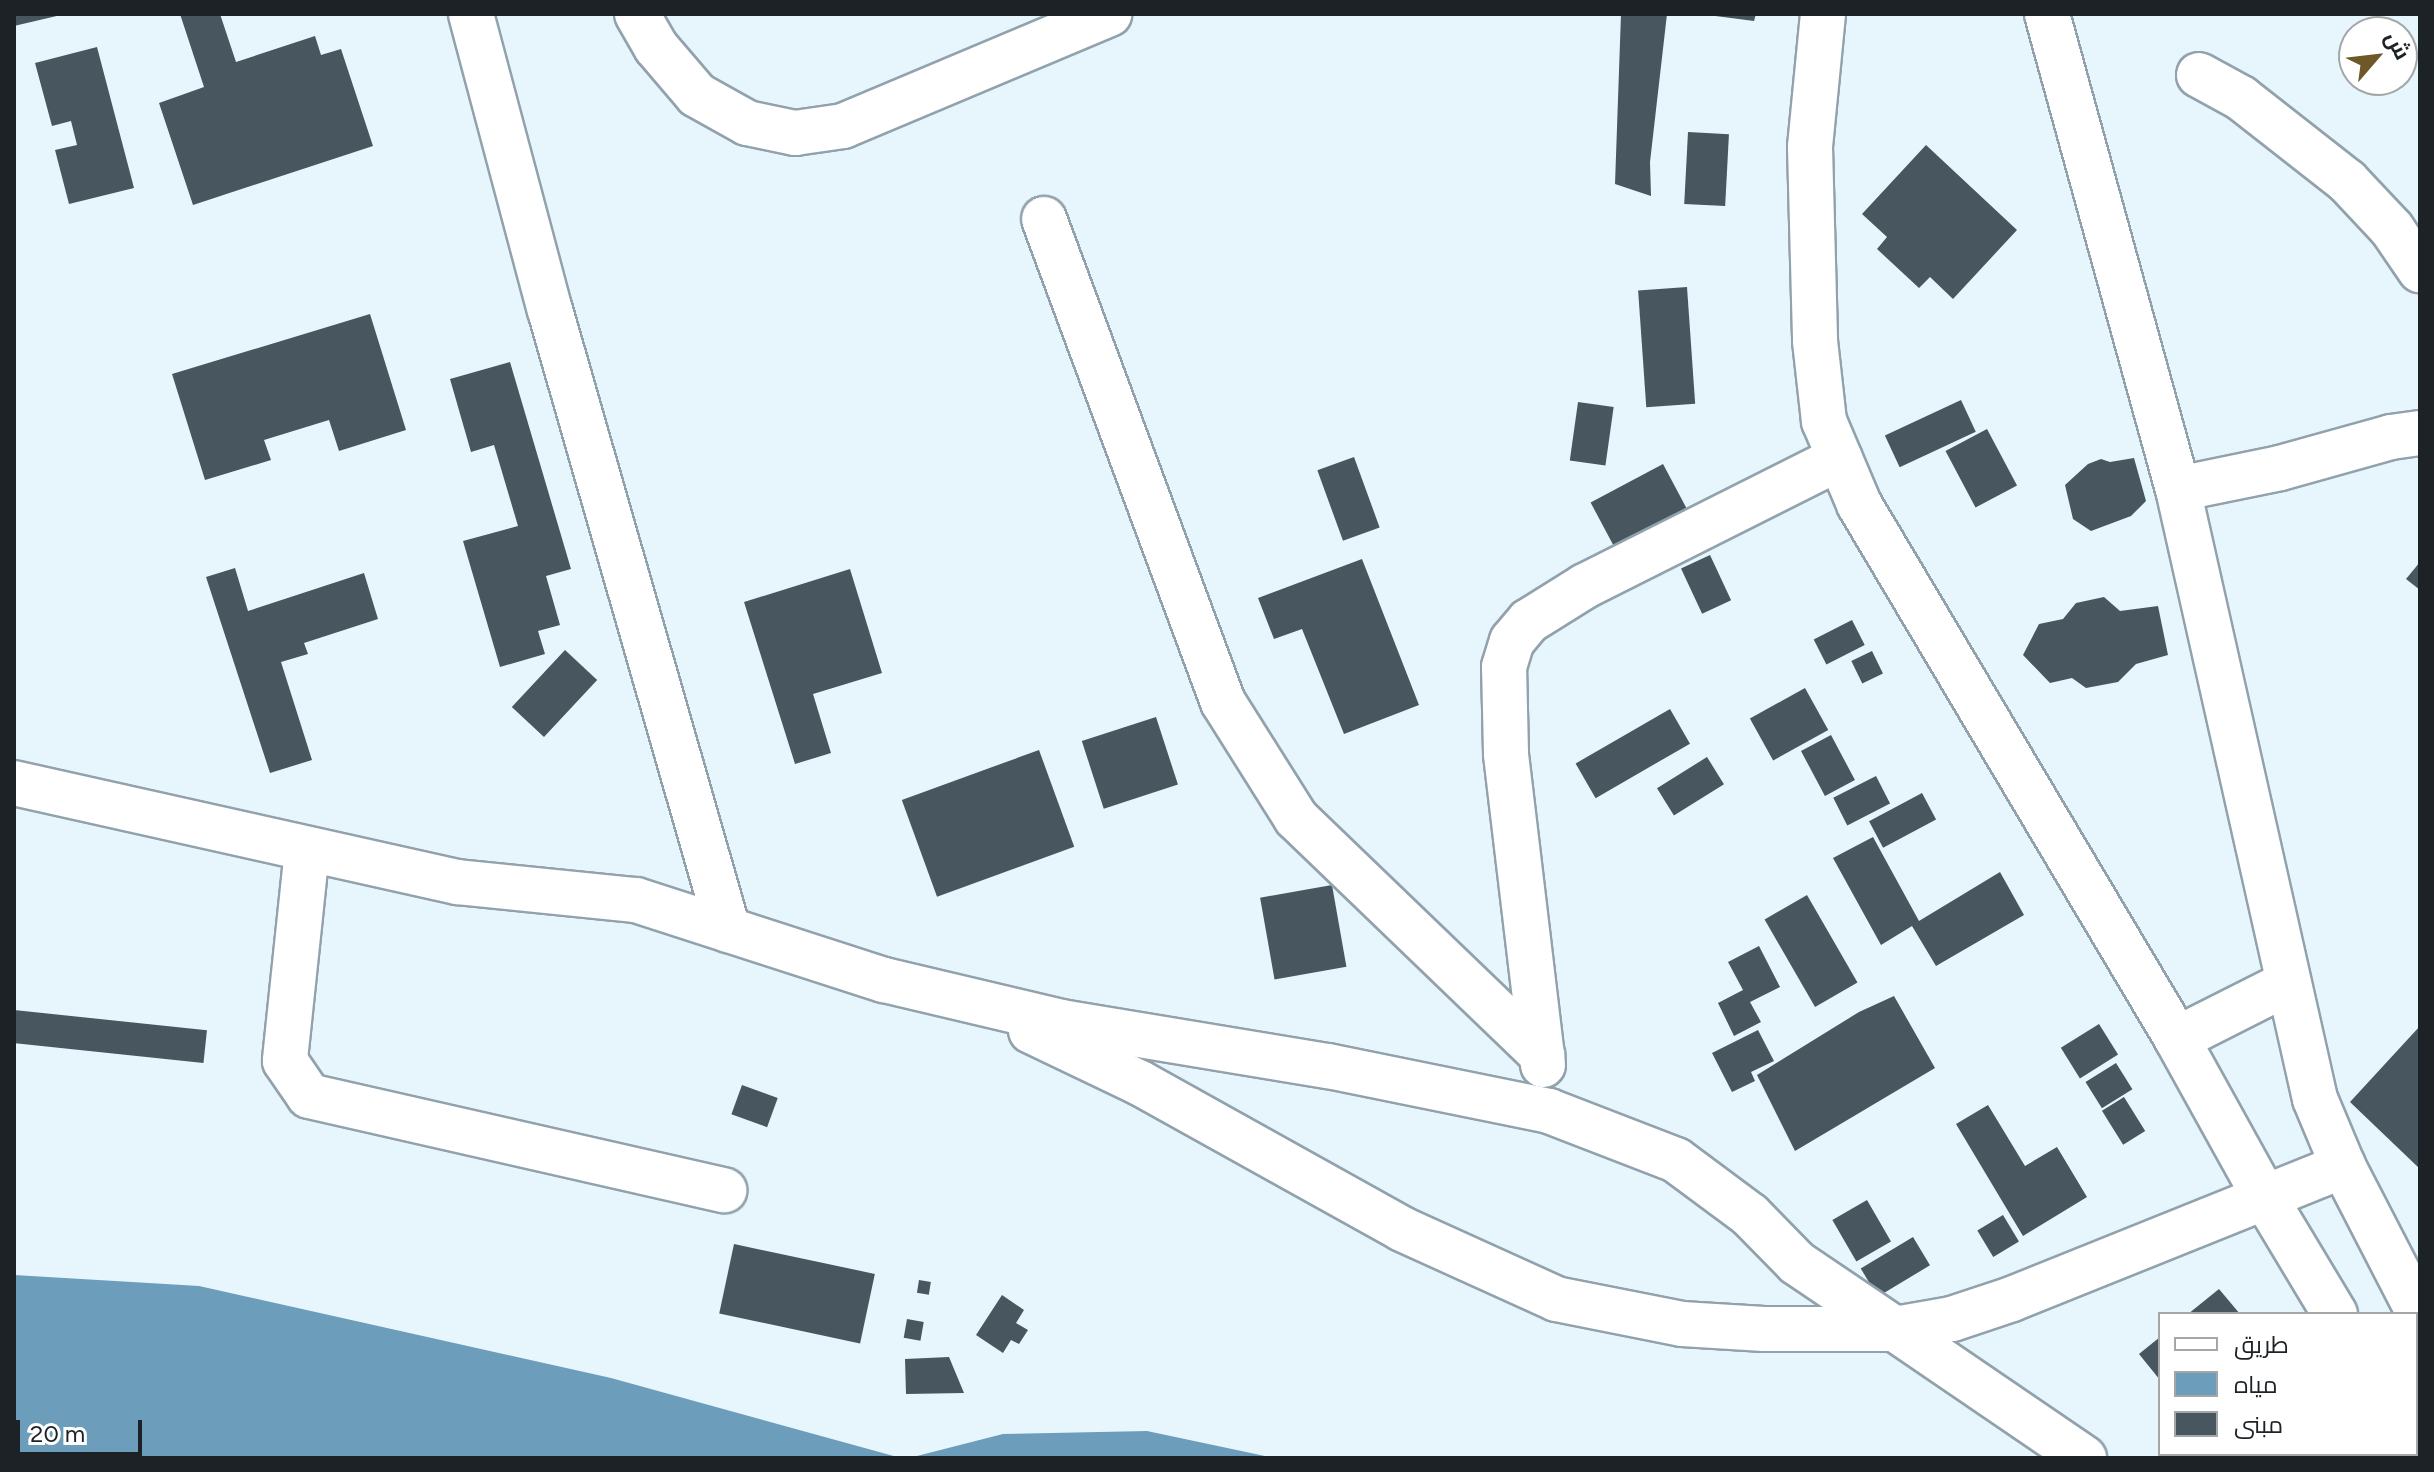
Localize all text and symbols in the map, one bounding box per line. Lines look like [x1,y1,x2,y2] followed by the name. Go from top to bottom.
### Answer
[2338,16,2418,96] north arrow
[2379,27,2416,64] text: ش
[2158,1312,2418,1456] legend
[2234,1330,2289,1359] text: طريق
[2234,1370,2278,1399] text: مياه
[20,1404,146,1454] scale bar
[2234,1410,2283,1439] text: مبنى
[30,1419,85,1448] text: 20 m

